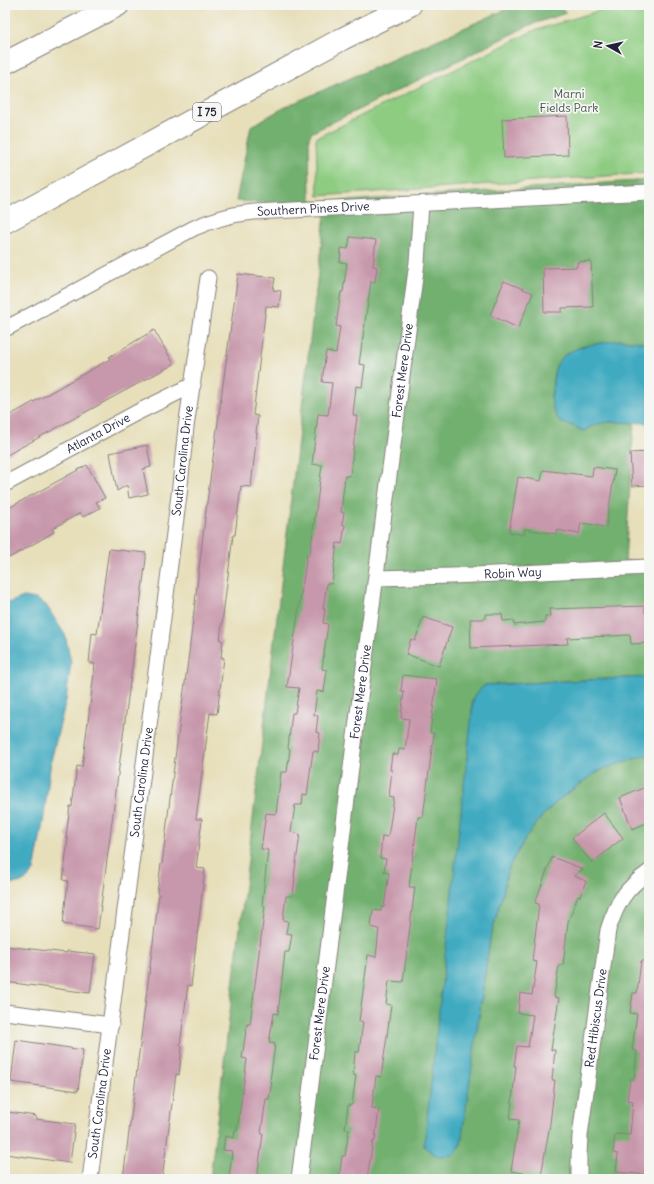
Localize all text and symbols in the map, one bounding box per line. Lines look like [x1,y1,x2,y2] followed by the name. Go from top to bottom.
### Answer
[588,26,628,66] north arrow
[591,40,606,49] text: N
[540,86,598,115] park label: Marni Fields Park
[193,103,221,121] road number: I 75
[257,198,370,219] street label: Southern Pines Drive
[389,323,416,419] street label: Forest Mere Drive
[168,405,196,517] street label: South Carolina Drive
[63,410,132,456] street label: Atlanta Drive
[484,564,542,582] street label: Robin Way
[347,644,374,740] street label: Forest Mere Drive
[127,726,156,838] street label: South Carolina Drive
[306,965,333,1061] street label: Forest Mere Drive
[581,968,610,1068] street label: Red Hibiscus Drive
[85,1048,114,1160] street label: South Carolina Drive

